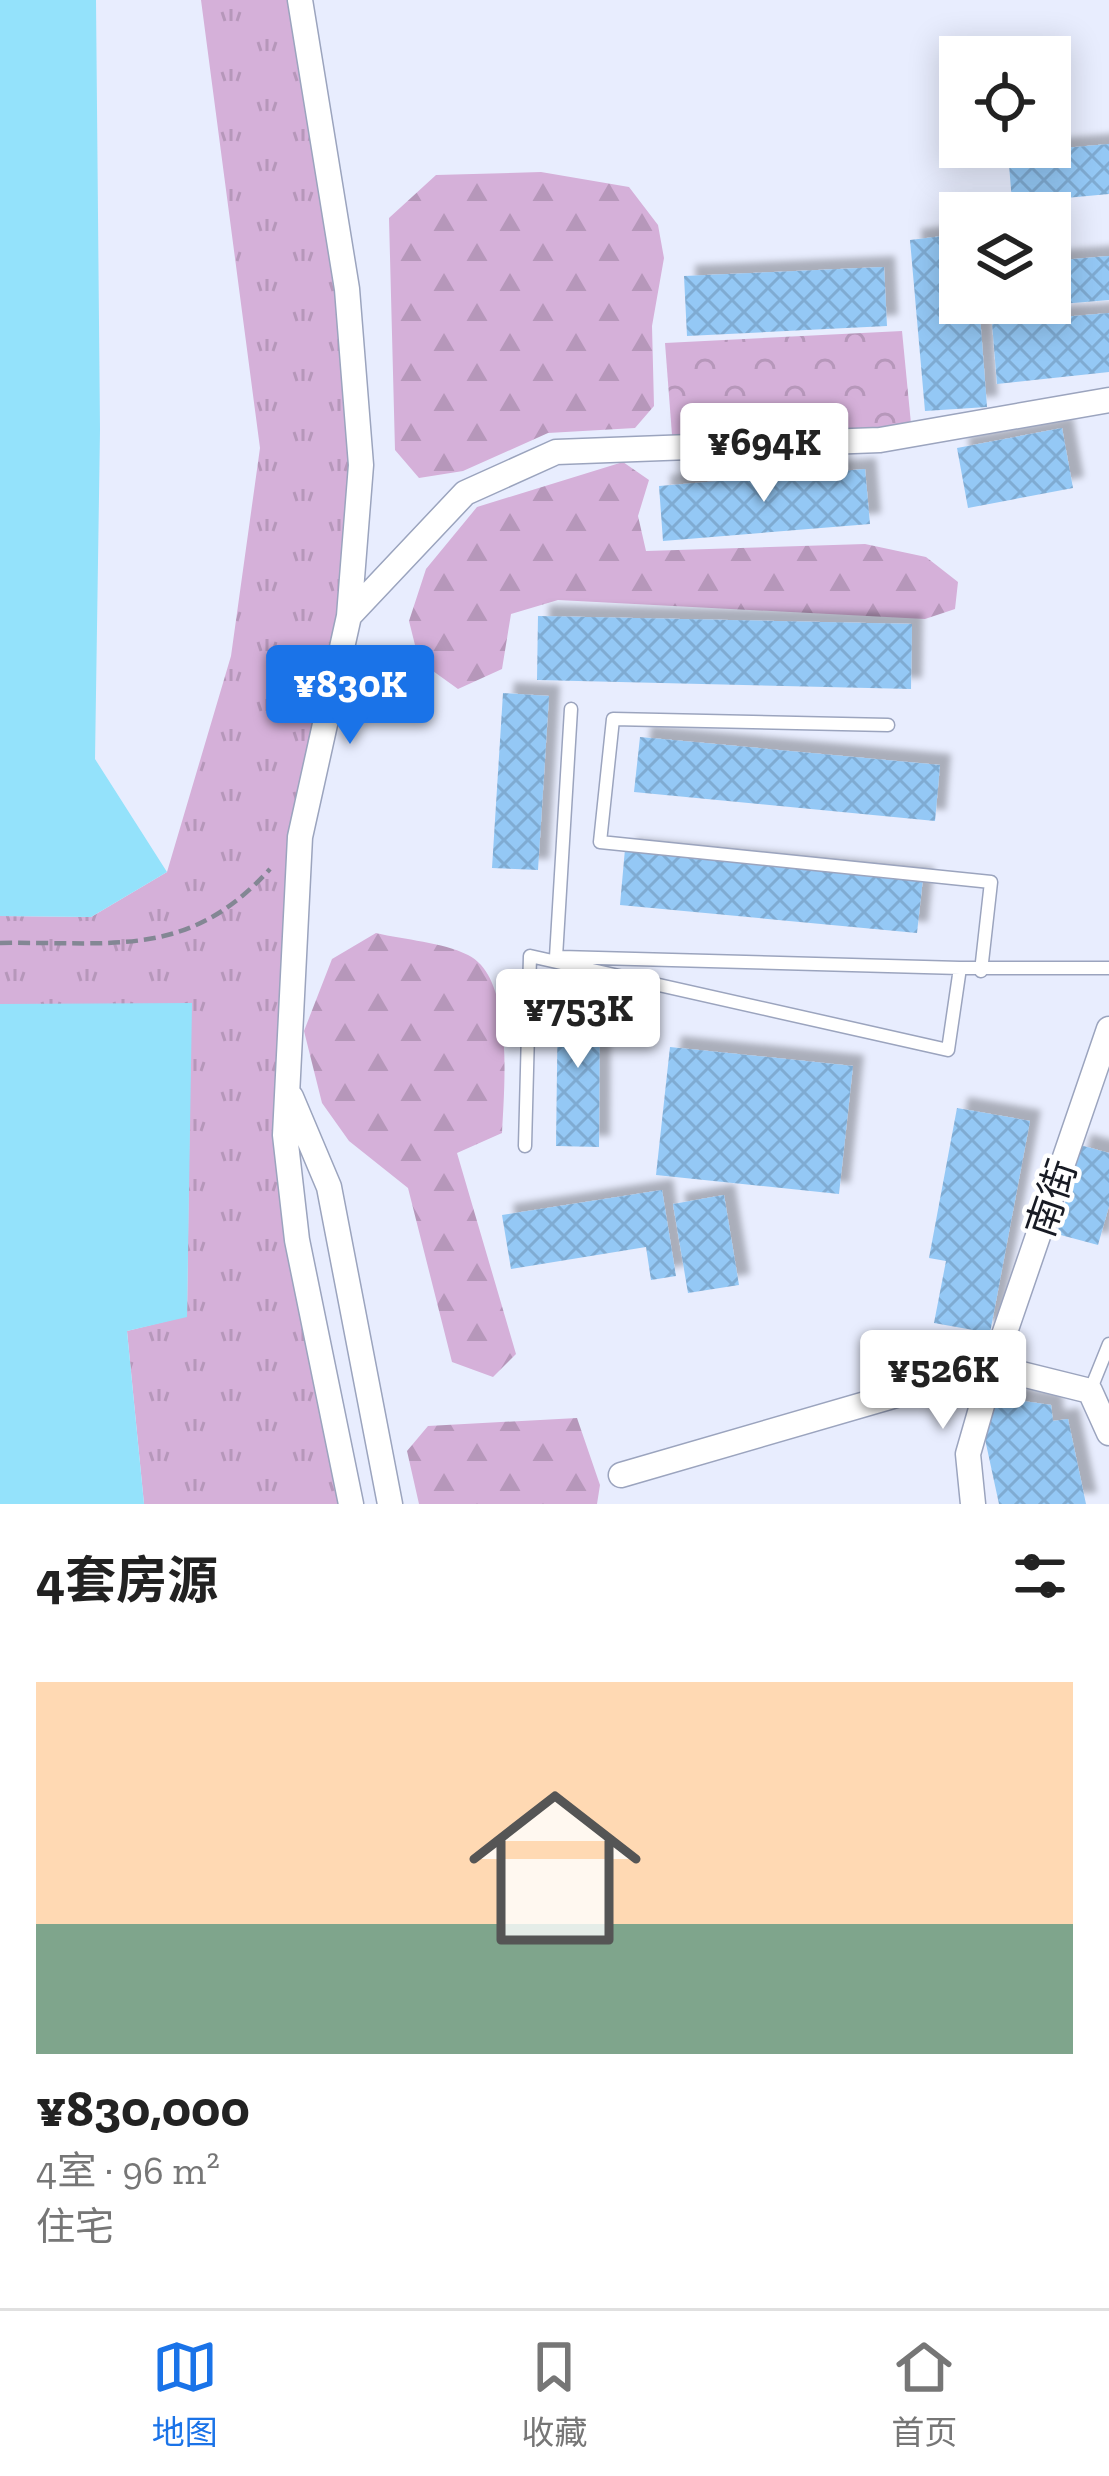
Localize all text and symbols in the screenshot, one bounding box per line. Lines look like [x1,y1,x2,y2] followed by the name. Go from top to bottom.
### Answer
[939,36,1071,324] map controls
[939,36,1071,168] button: locate
[939,192,1071,324] button: layers
[680,403,848,505] pin: ¥694K
[707,418,821,465] text: ¥694K
[266,645,434,747] pin: ¥830K
[293,660,407,707] text: ¥830K
[494,969,662,1071] pin: ¥753K
[523,984,633,1031] text: ¥753K
[1017,1154,1086,1243] street label: 南街
[859,1330,1027,1432] pin: ¥526K
[887,1345,999,1392] text: ¥526K
[1007,1543,1073,1609] icon: filters
[36,1550,218,1611] text: 4套房源
[447,1760,663,1976] icon: home
[36,2078,250,2139] text: ¥830,000
[36,2147,220,2194] text: 4室 · 96 m²
[36,2203,114,2250] text: 住宅
[152,2334,218,2454] tab: 地图
[521,2334,587,2454] tab: 收藏
[891,2334,957,2454] tab: 首页

